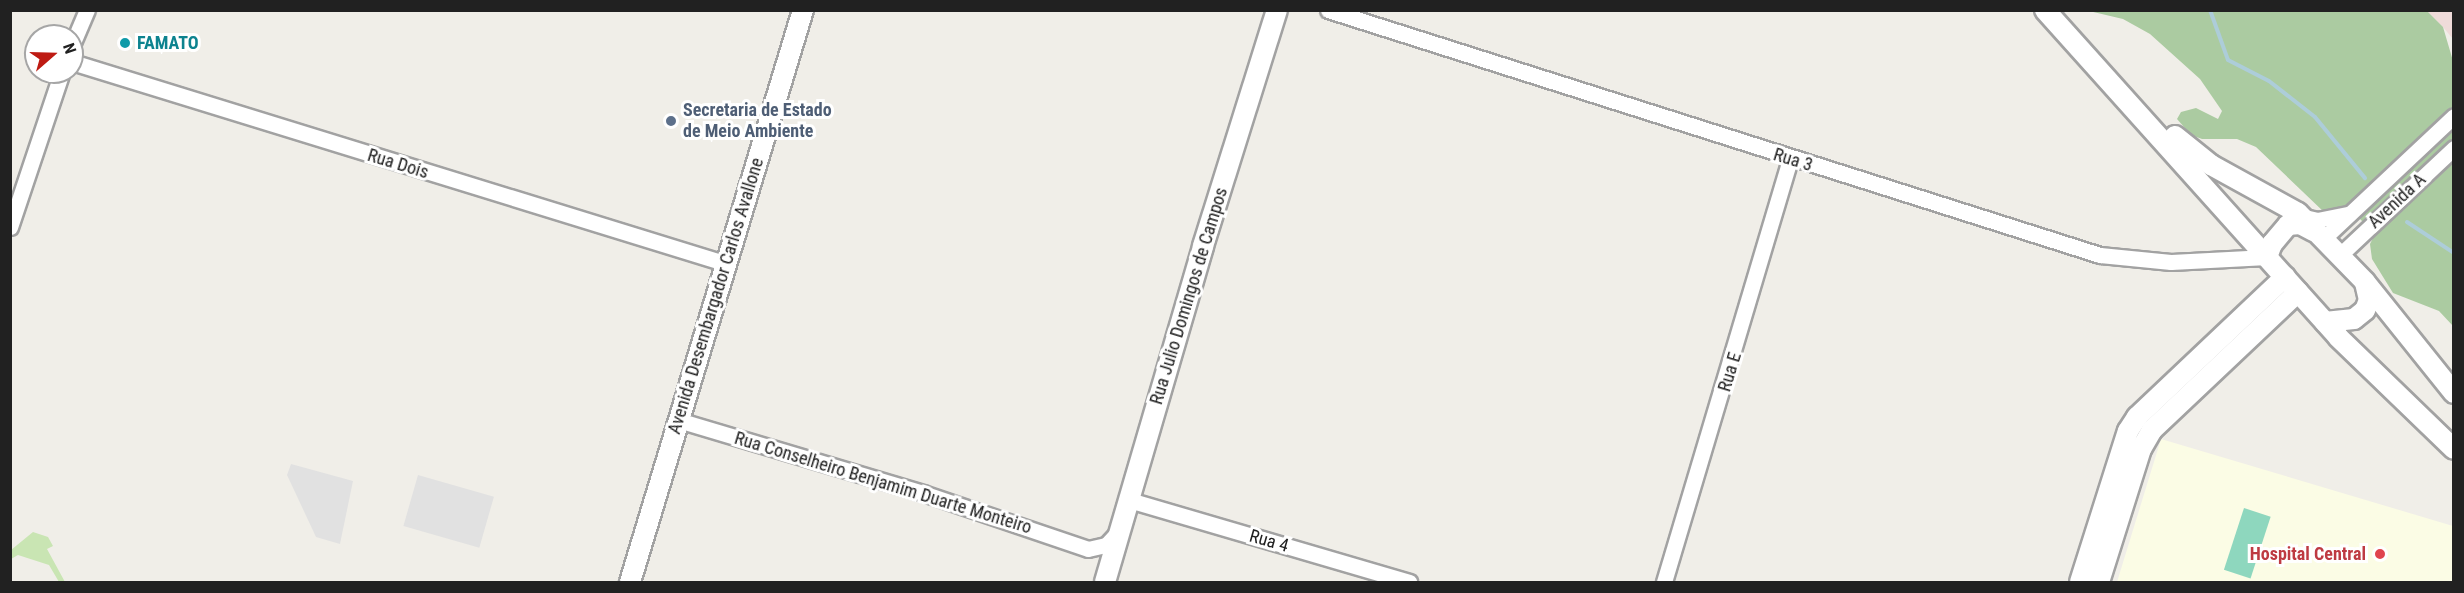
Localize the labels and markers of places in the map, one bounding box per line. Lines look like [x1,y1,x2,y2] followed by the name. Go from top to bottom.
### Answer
[137,32,199,54] place label: FAMATO
[118,36,132,50] marker: FAMATO
[683,100,832,142] place label: Secretaria de Estado de Meio Ambiente
[664,114,678,128] marker: Secretaria de Estado de Meio Ambiente
[2250,543,2366,565] place label: Hospital Central
[2371,545,2389,563] marker: Hospital Central

